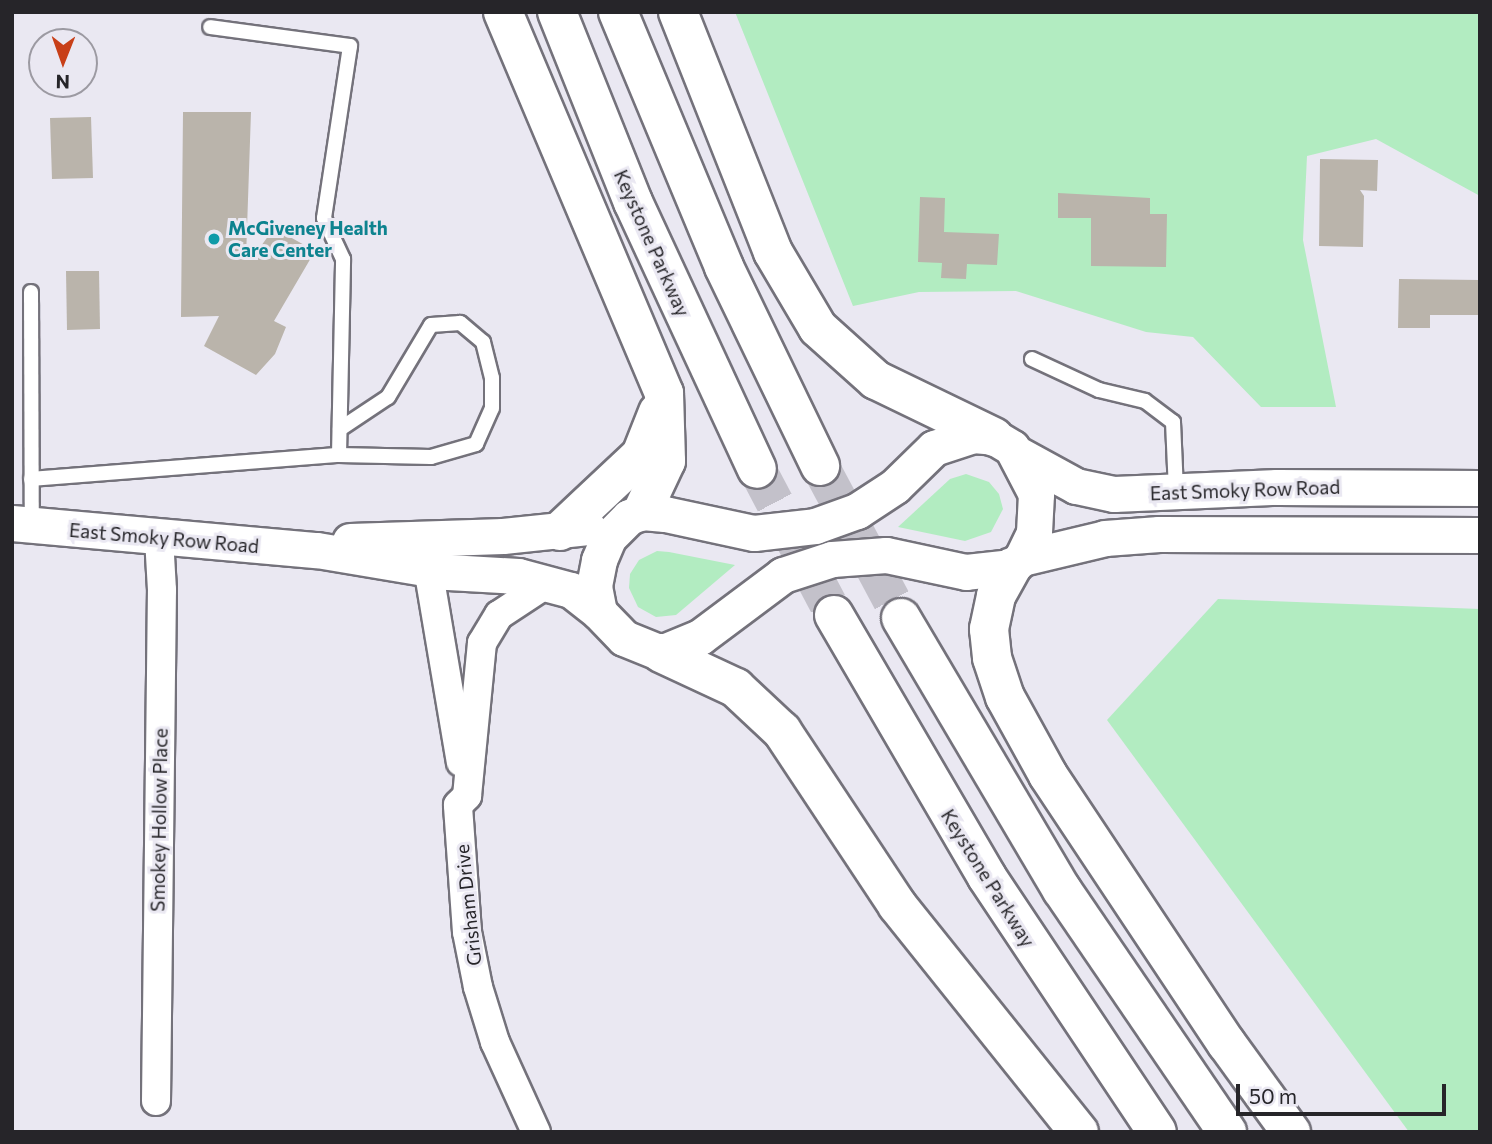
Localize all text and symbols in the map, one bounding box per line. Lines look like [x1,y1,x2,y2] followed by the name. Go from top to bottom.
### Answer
[28,28,98,98] north arrow
[55,71,70,94] text: N
[609,166,695,320] street label: Keystone Parkway
[228,217,388,261] place label: McGiveney Health Care Center
[206,231,222,247] marker: McGiveney Health Care Center
[1149,475,1341,505] street label: East Smoky Row Road
[68,518,260,558] street label: East Smoky Row Road
[146,728,172,912] street label: Smokey Hollow Place
[936,805,1040,951] street label: Keystone Parkway
[450,843,486,967] street label: Grisham Drive
[1240,1070,1450,1114] scale bar
[1249,1083,1297,1108] text: 50 m

